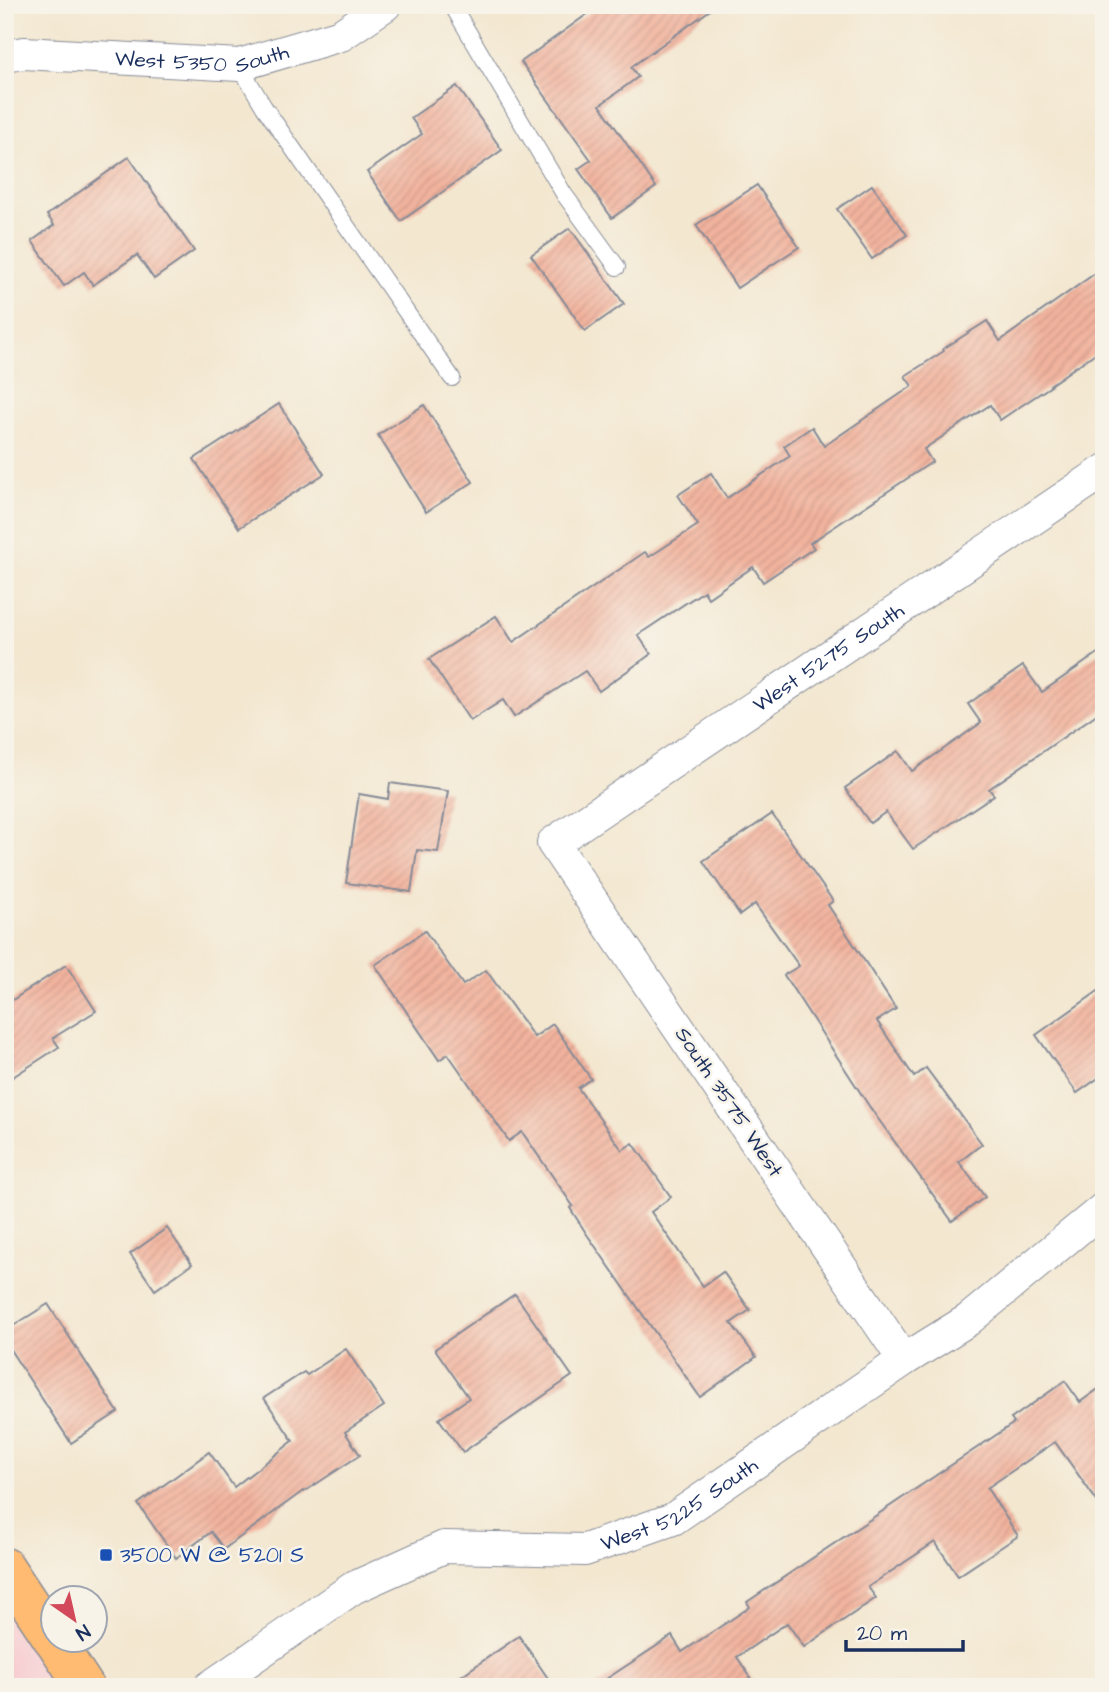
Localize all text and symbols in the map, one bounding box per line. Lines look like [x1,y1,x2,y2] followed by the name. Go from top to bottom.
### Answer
[114,36,293,80] street label: West 5350 South
[747,595,910,719] street label: West 5275 South
[668,1021,790,1183] street label: South 3575 West
[597,1450,764,1558] street label: West 5225 South
[120,1541,304,1570] place label: 3500 W @ 5201 S
[98,1547,114,1563] marker: 3500 W @ 5201 S
[38,1584,108,1654] north arrow
[846,1608,964,1652] scale bar
[70,1617,95,1646] text: N
[857,1619,908,1648] text: 20 m

